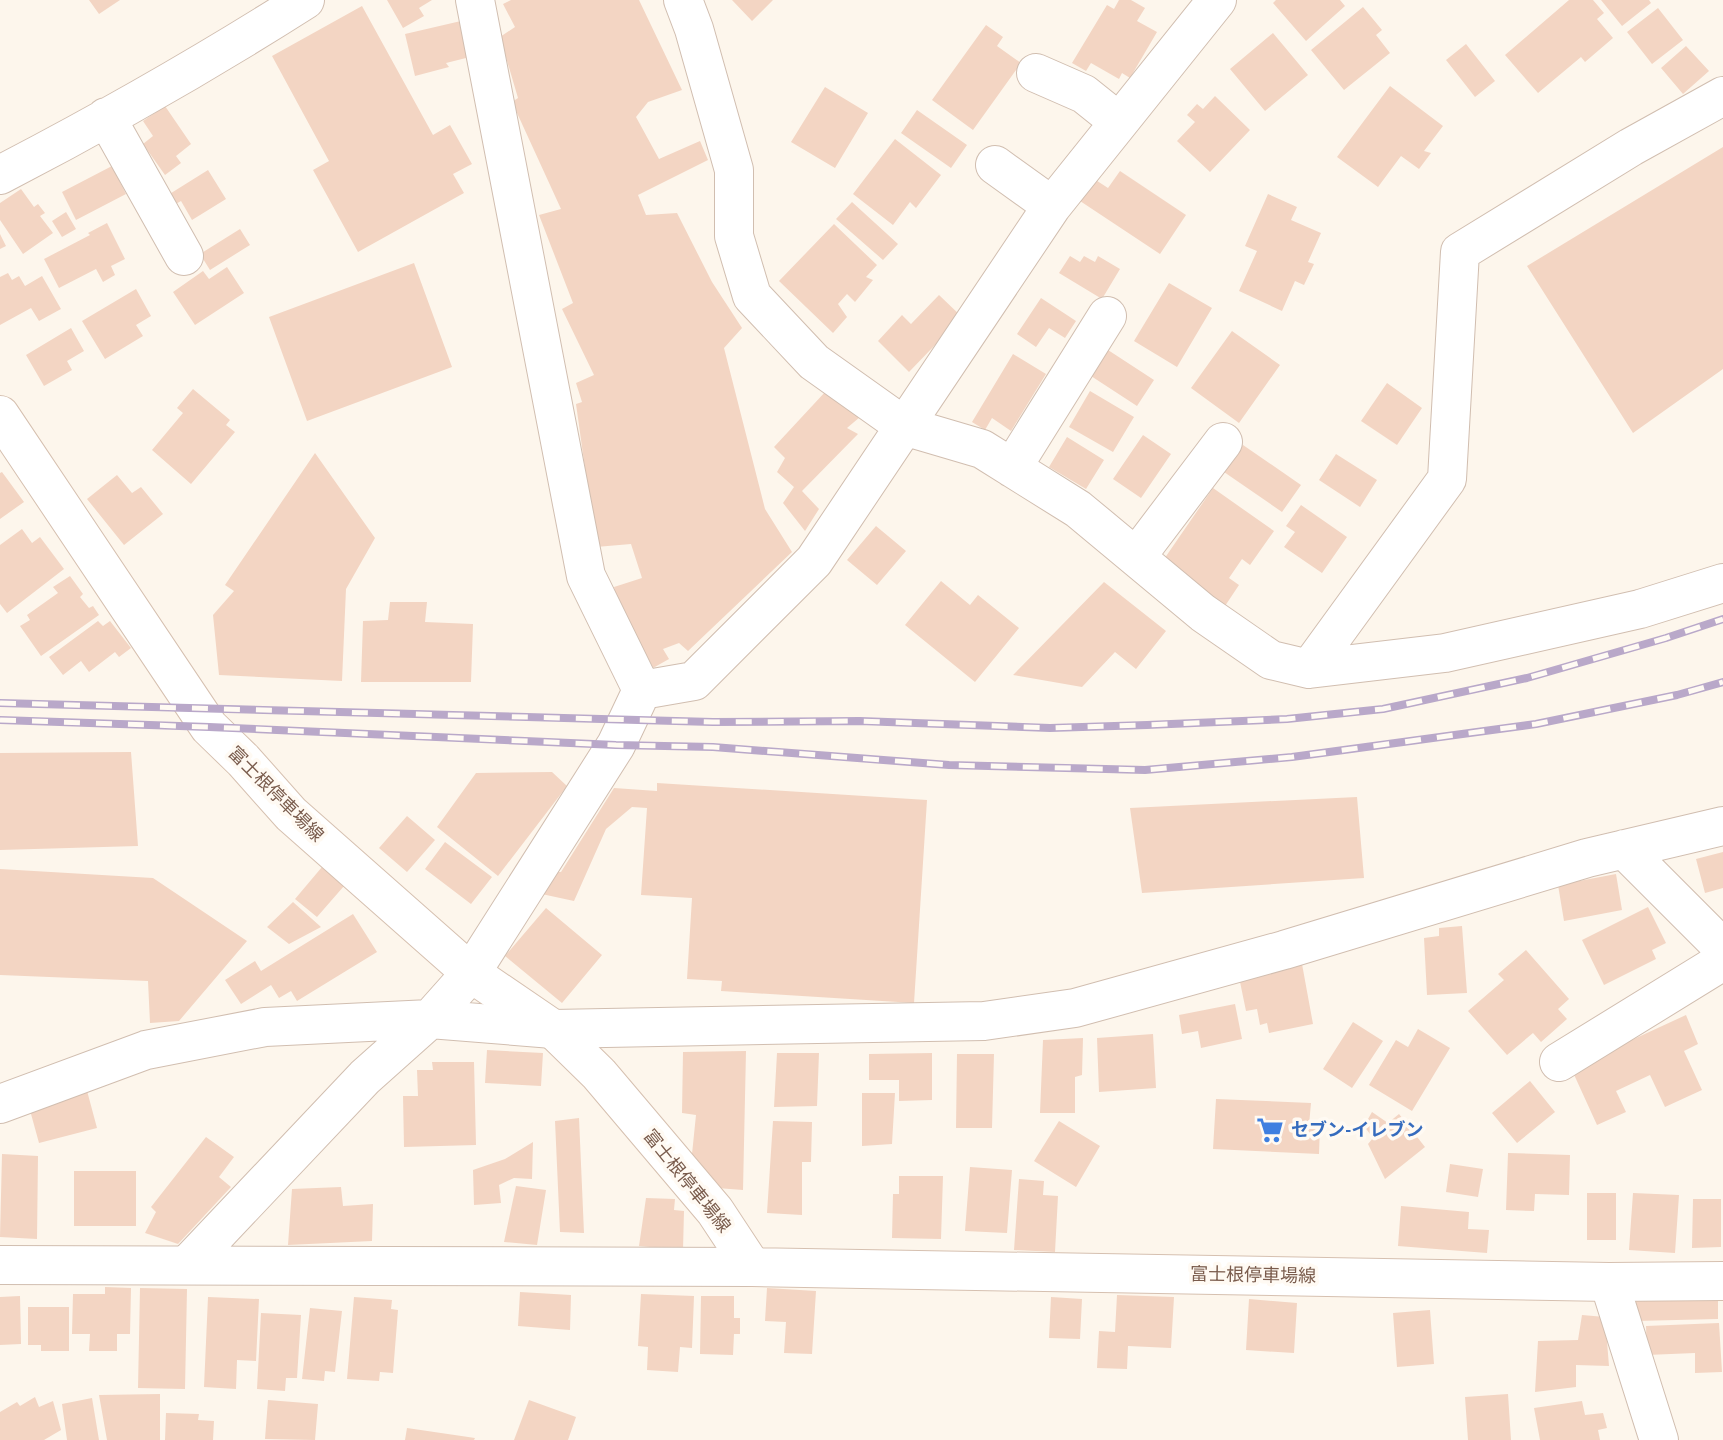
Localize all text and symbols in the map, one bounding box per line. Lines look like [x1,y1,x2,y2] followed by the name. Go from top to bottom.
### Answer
[224,741,329,846] street label: 富士根停車場線
[1255,1115,1285,1145] supermarket icon: セブン-イレブン
[1291,1118,1423,1141] place label: セブン-イレブン
[639,1124,736,1237] street label: 富士根停車場線
[1190,1262,1316,1287] street label: 富士根停車場線

